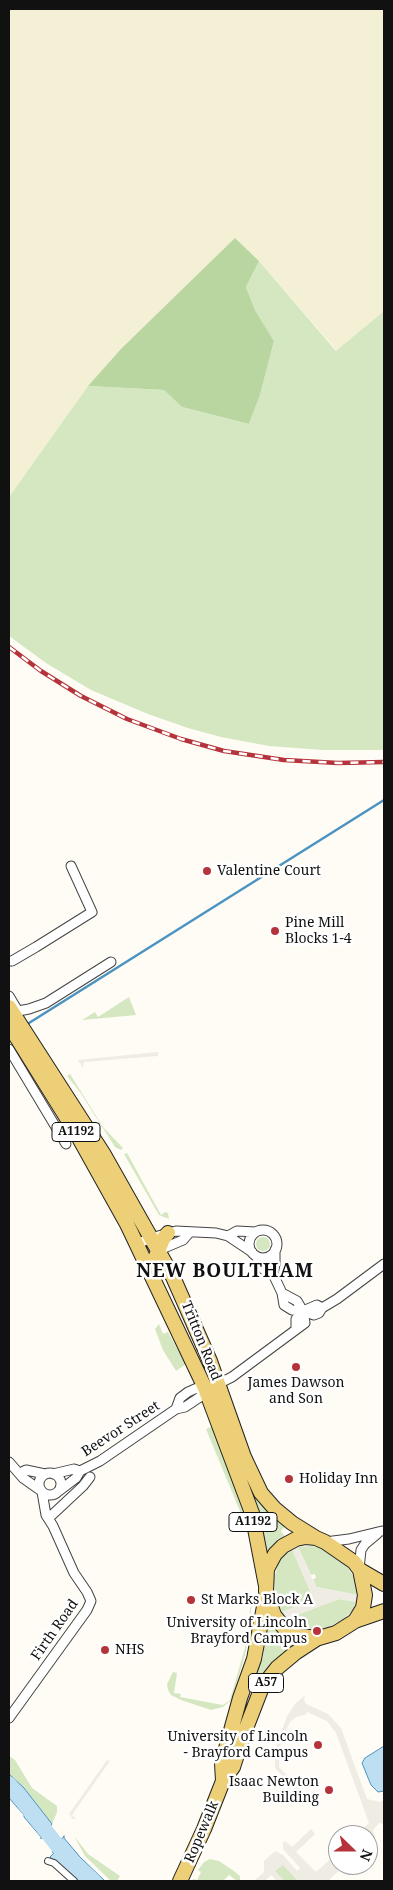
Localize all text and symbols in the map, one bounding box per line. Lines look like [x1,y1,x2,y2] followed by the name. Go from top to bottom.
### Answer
[217,863,321,879] place label: Valentine Court
[201,865,213,877] marker: Valentine Court
[285,915,352,948] place label: Pine Mill Blocks 1-4
[269,925,281,937] marker: Pine Mill Blocks 1-4
[52,1122,100,1142] road number: A1192
[135,1261,315,1283] district label: NEW BOULTHAM
[177,1299,225,1383] street label: Tritton Road
[290,1361,302,1373] marker: James Dawson and Son
[247,1375,345,1408] place label: James Dawson and Son
[79,1398,163,1460] street label: Beevor Street
[299,1471,378,1487] place label: Holiday Inn
[283,1473,295,1485] marker: Holiday Inn
[229,1512,277,1531] road number: A1192
[201,1592,313,1608] place label: St Marks Block A
[185,1594,197,1606] marker: St Marks Block A
[28,1596,82,1664] street label: Firth Road
[167,1615,307,1648] place label: University of Lincoln Brayford Campus
[311,1625,323,1637] marker: University of Lincoln Brayford Campus
[115,1642,144,1658] place label: NHS
[99,1644,111,1656] marker: NHS
[248,1674,284,1692] road number: A57
[168,1729,308,1761] place label: University of Lincoln - Brayford Campus
[312,1739,324,1751] marker: University of Lincoln - Brayford Campus
[229,1774,319,1806] place label: Isaac Newton Building
[323,1784,335,1796] marker: Isaac Newton Building
[181,1798,223,1866] street label: Ropewalk
[328,1825,378,1875] north arrow
[356,1847,377,1864] text: N

